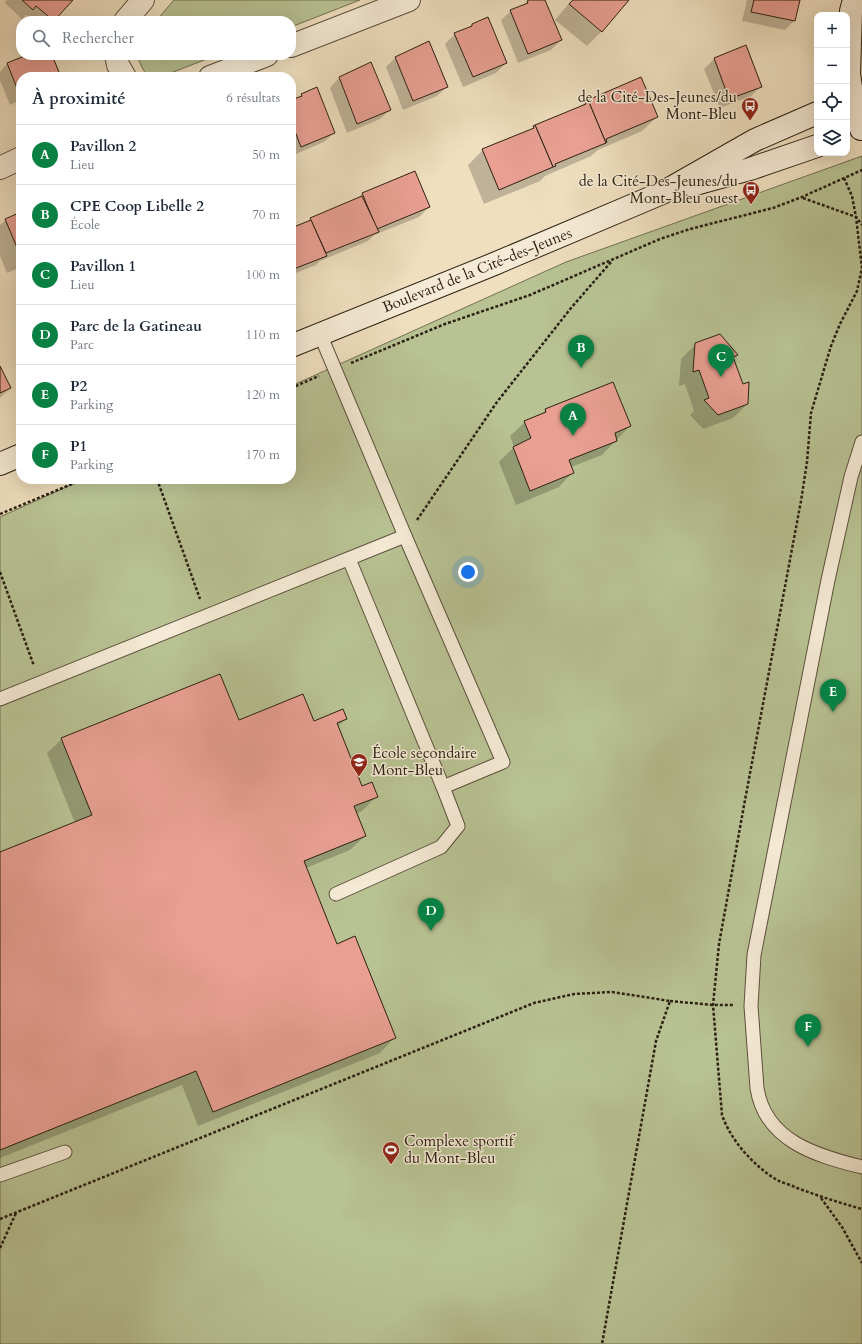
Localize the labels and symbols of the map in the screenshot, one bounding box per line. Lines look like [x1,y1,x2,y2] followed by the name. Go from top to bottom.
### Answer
[578,87,737,124] place label: de la Cité-Des-Jeunes/du Mont-Bleu
[740,96,760,121] bus stop icon: de la Cité-Des-Jeunes/du Mont-Bleu
[579,171,738,208] place label: de la Cité-Des-Jeunes/du Mont-Bleu ouest
[741,180,761,205] bus stop icon: de la Cité-Des-Jeunes/du Mont-Bleu ouest
[379,223,575,317] street label: Boulevard de la Cité-des-Jeunes
[568,335,594,368] pin: B
[708,344,734,377] pin: C
[560,403,586,436] pin: A
[458,562,478,582] your location
[820,679,846,712] pin: E
[372,743,477,780] place label: École secondaire Mont-Bleu
[349,752,369,777] school or university icon: École secondaire Mont-Bleu
[418,898,444,931] pin: D
[795,1014,821,1047] pin: F
[404,1131,516,1168] place label: Complexe sportif du Mont-Bleu
[381,1140,401,1165] sports icon: Complexe sportif du Mont-Bleu

